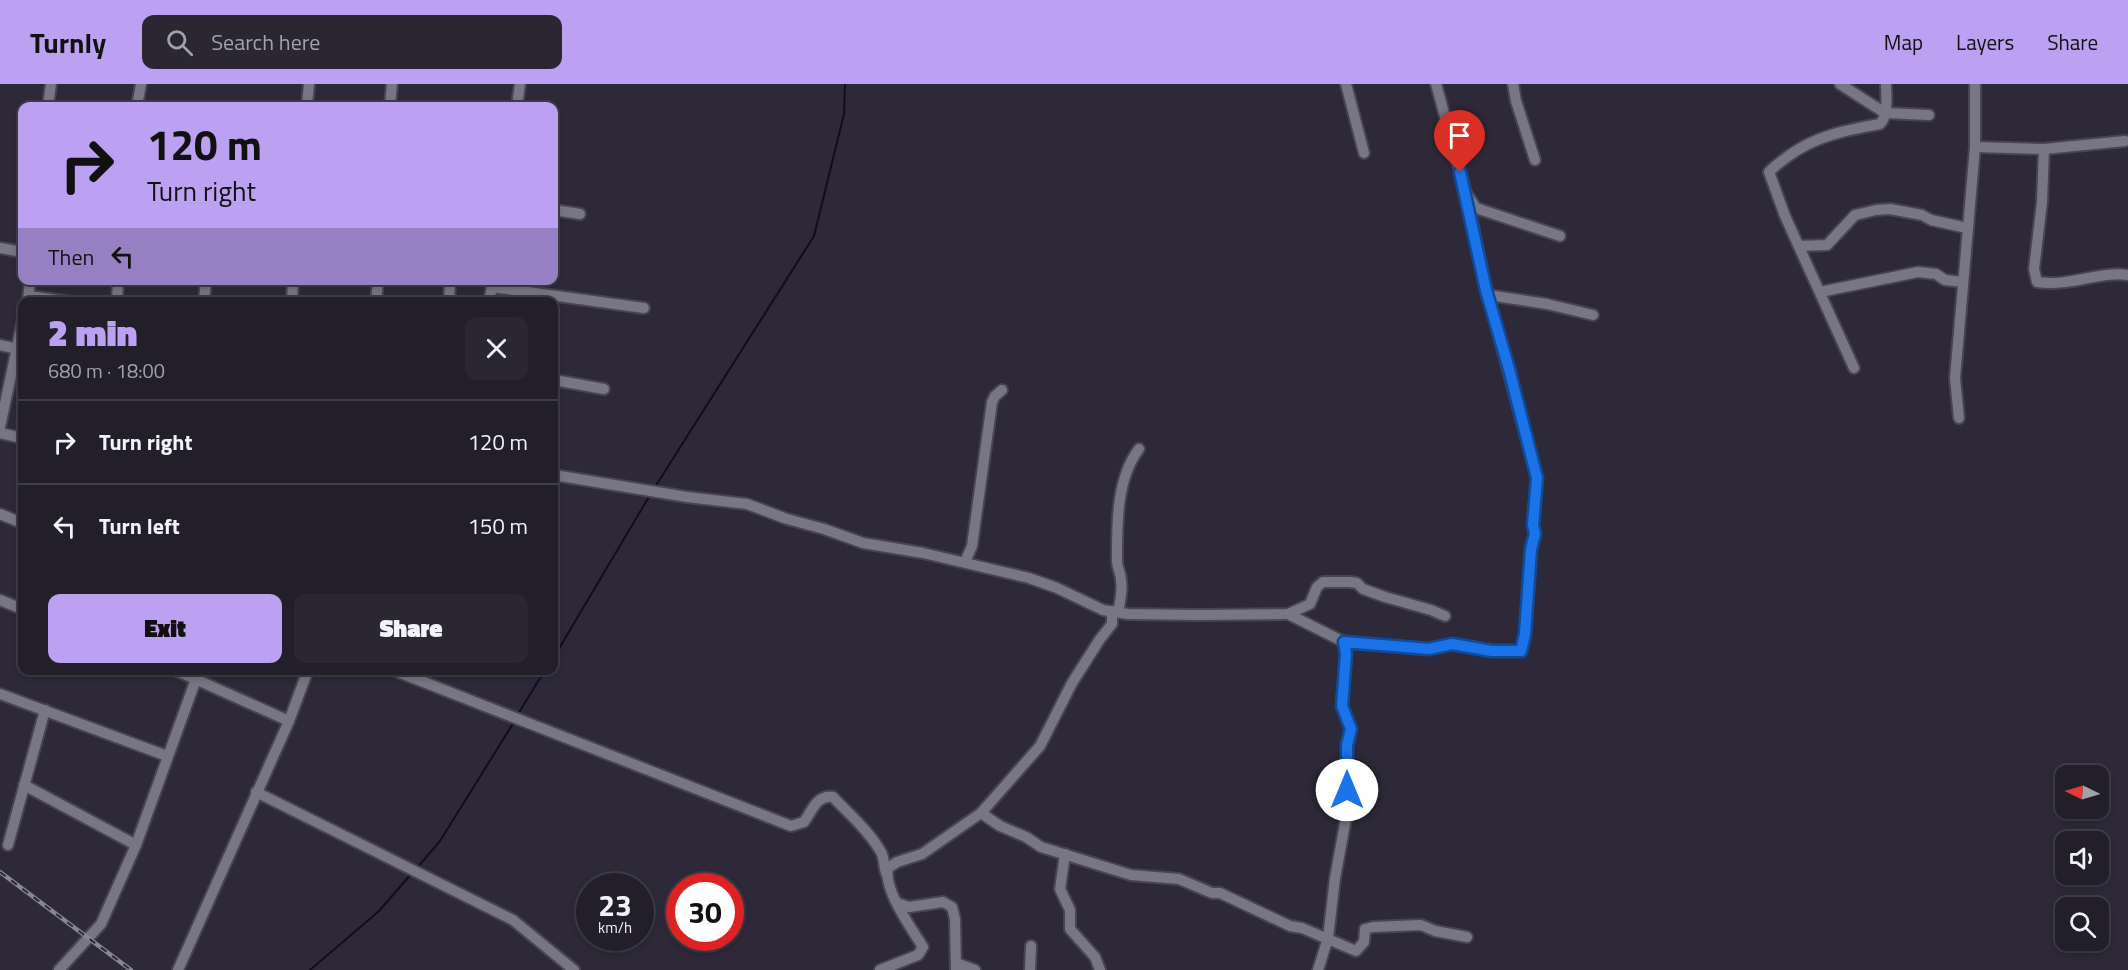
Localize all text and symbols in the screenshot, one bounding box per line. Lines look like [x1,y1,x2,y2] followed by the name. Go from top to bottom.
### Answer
[142,15,562,69] search box
[30,21,106,64] text: Turnly
[211,25,320,59] text: Search here
[163,26,196,59] icon: search
[1884,26,1923,58] text: Map
[1956,26,2014,58] text: Layers
[2047,26,2098,58] text: Share
[1434,110,1485,172] pin
[147,112,262,176] text: 120 m
[1443,119,1476,152] icon: arrive
[48,126,126,204] icon: right
[147,170,256,211] text: Turn right
[48,240,94,274] text: Then
[106,240,139,273] icon: left
[48,305,137,360] text: 2 min
[465,317,528,380] button: close
[48,355,165,386] text: 680 m · 18:00
[99,425,193,459] text: Turn right
[468,425,528,459] text: 120 m
[48,426,81,459] icon: right
[99,509,180,543] text: Turn left
[468,509,528,543] text: 150 m
[48,510,81,543] icon: left
[48,594,282,663] button: Exit
[294,594,528,663] button: Share
[1315,758,1379,822] position arrow
[2055,765,2109,819] north arrow
[2055,765,2109,951] map controls
[2055,831,2109,885] button: sound
[666,873,744,951] speed limit sign: 30
[598,882,632,928] text: 23
[2055,897,2109,951] button: search
[598,916,632,939] text: km/h

